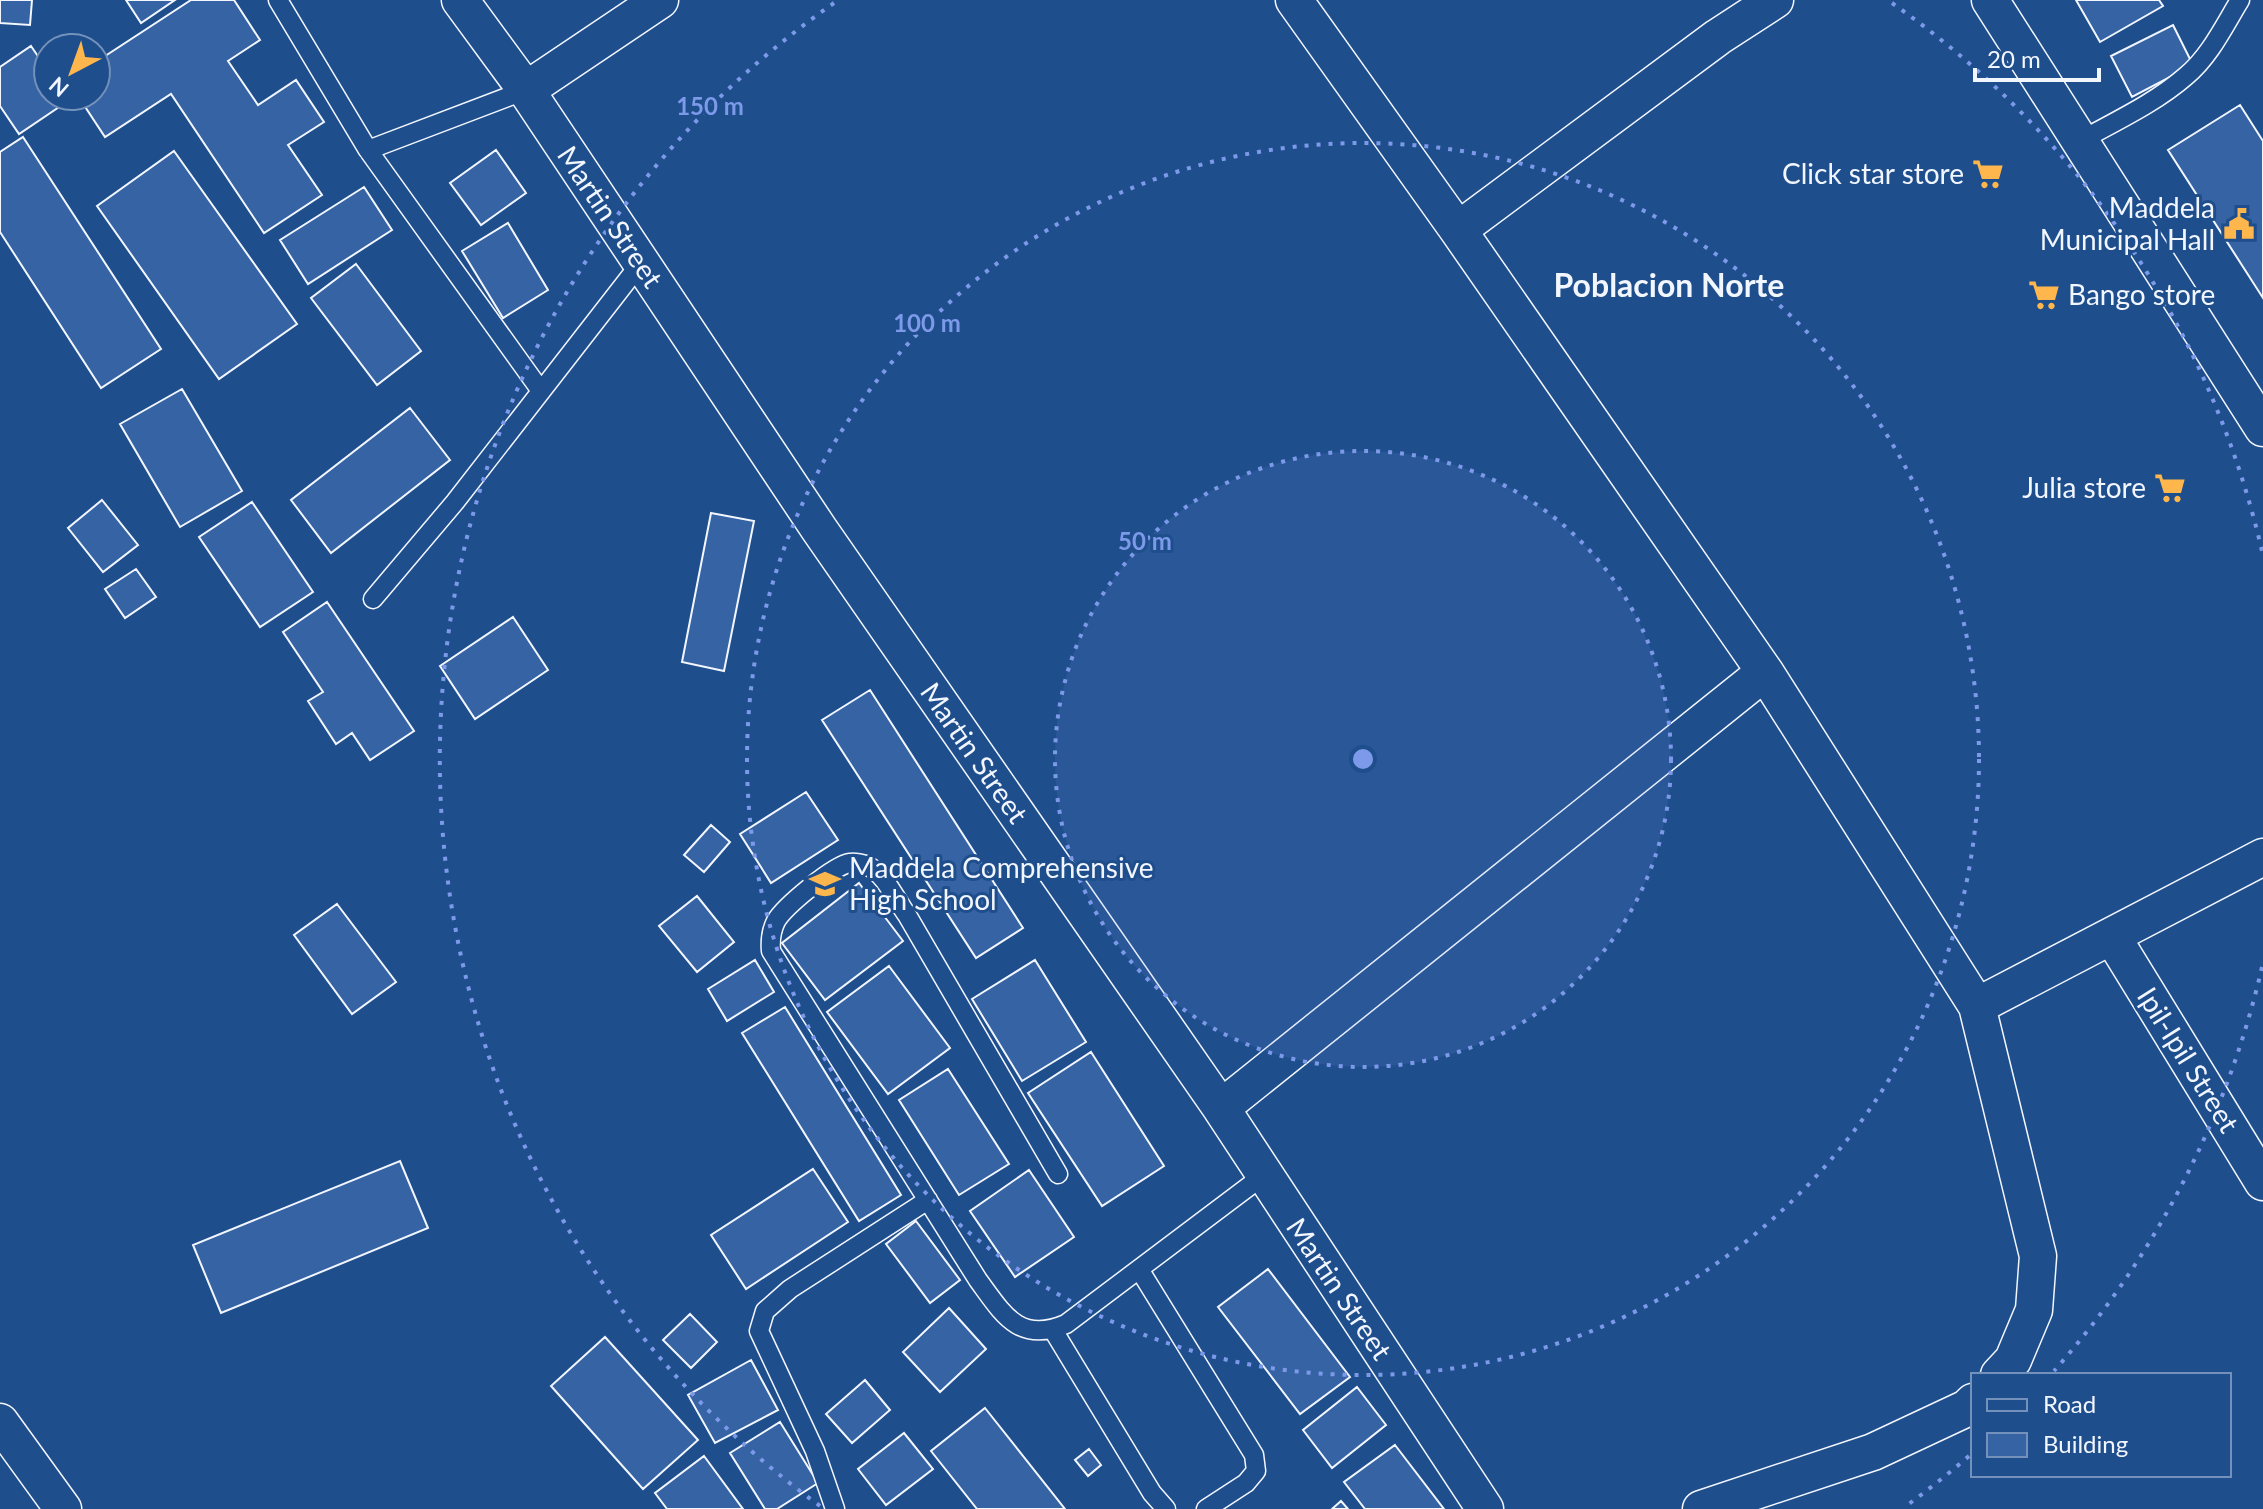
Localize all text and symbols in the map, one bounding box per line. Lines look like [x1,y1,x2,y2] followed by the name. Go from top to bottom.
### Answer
[32,32,112,112] north arrow
[1975,32,2099,82] scale bar
[1987,44,2041,73] text: 20 m
[43,72,74,103] text: N
[676,91,744,120] text: 150 m
[551,139,671,294] street label: Martin Street
[1782,156,1964,190] place label: Click star store
[1971,157,2005,191] supermarket icon: Click star store
[2040,190,2215,256] place label: Maddela Municipal Hall
[2222,207,2256,241] public building icon: Maddela Municipal Hall
[1554,265,1784,304] district label: Poblacion Norte
[2068,277,2215,311] place label: Bango store
[2027,278,2061,312] supermarket icon: Bango store
[893,308,961,337] text: 100 m
[2022,470,2146,504] place label: Julia store
[2153,471,2187,505] supermarket icon: Julia store
[1118,526,1172,555] text: 50 m
[914,676,1036,829] street label: Martin Street
[1349,745,1377,773] centre of rings
[849,850,1153,916] place label: Maddela Comprehensive High School
[808,867,842,901] school or university icon: Maddela Comprehensive High School
[2131,981,2247,1138] street label: Ipil-Ipil Street
[1280,1211,1400,1366] street label: Martin Street
[1971,1373,2231,1477] legend
[2043,1389,2096,1418] text: Road
[2043,1429,2128,1458] text: Building

